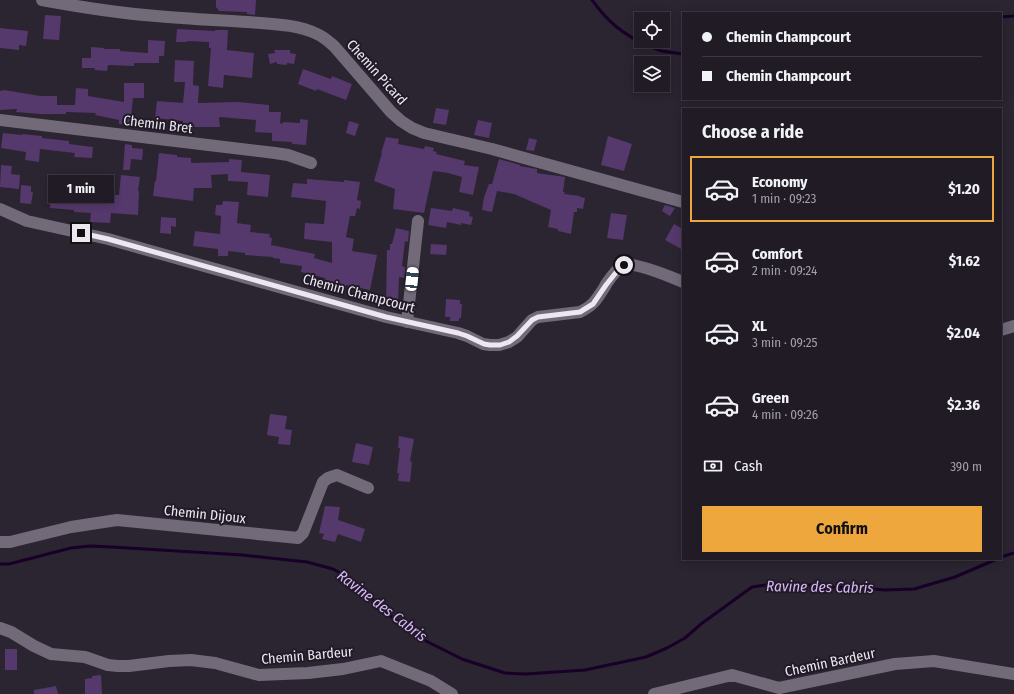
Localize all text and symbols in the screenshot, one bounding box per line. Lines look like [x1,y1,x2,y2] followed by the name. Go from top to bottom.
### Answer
[634,12,670,92] map controls
[634,12,670,48] button: locate
[726,28,851,46] text: Chemin Champcourt
[343,36,410,108] street label: Chemin Picard
[634,56,670,92] button: layers
[726,67,851,85] text: Chemin Champcourt
[122,112,194,137] street label: Chemin Bret
[702,121,804,143] text: Choose a ride
[704,171,740,207] icon: car
[752,173,807,191] text: Economy
[48,175,114,203] callout: 1 min
[948,180,980,198] text: $1.20
[67,181,95,196] text: 1 min
[752,191,816,206] text: 1 min · 09:23
[72,224,90,242] route end
[704,243,740,279] icon: car
[752,245,803,263] text: Comfort
[949,252,980,270] text: $1.62
[615,256,633,274] route start
[752,263,817,278] text: 2 min · 09:24
[405,266,419,292] car
[301,270,417,317] street label: Chemin Champcourt
[704,315,740,351] icon: car
[752,317,767,335] text: XL
[947,324,980,342] text: $2.04
[752,335,817,350] text: 3 min · 09:25
[704,387,740,423] icon: car
[752,389,789,407] text: Green
[947,396,980,414] text: $2.36
[752,407,818,422] text: 4 min · 09:26
[702,455,724,477] icon: cash
[734,457,763,475] text: Cash
[950,459,982,474] text: 390 m
[163,502,248,527] street label: Chemin Dijoux
[702,506,982,552] button: Confirm
[334,566,431,646] water label: Ravine des Cabris
[766,577,875,597] water label: Ravine des Cabris
[261,643,354,668] street label: Chemin Bardeur
[783,645,877,680] street label: Chemin Bardeur

